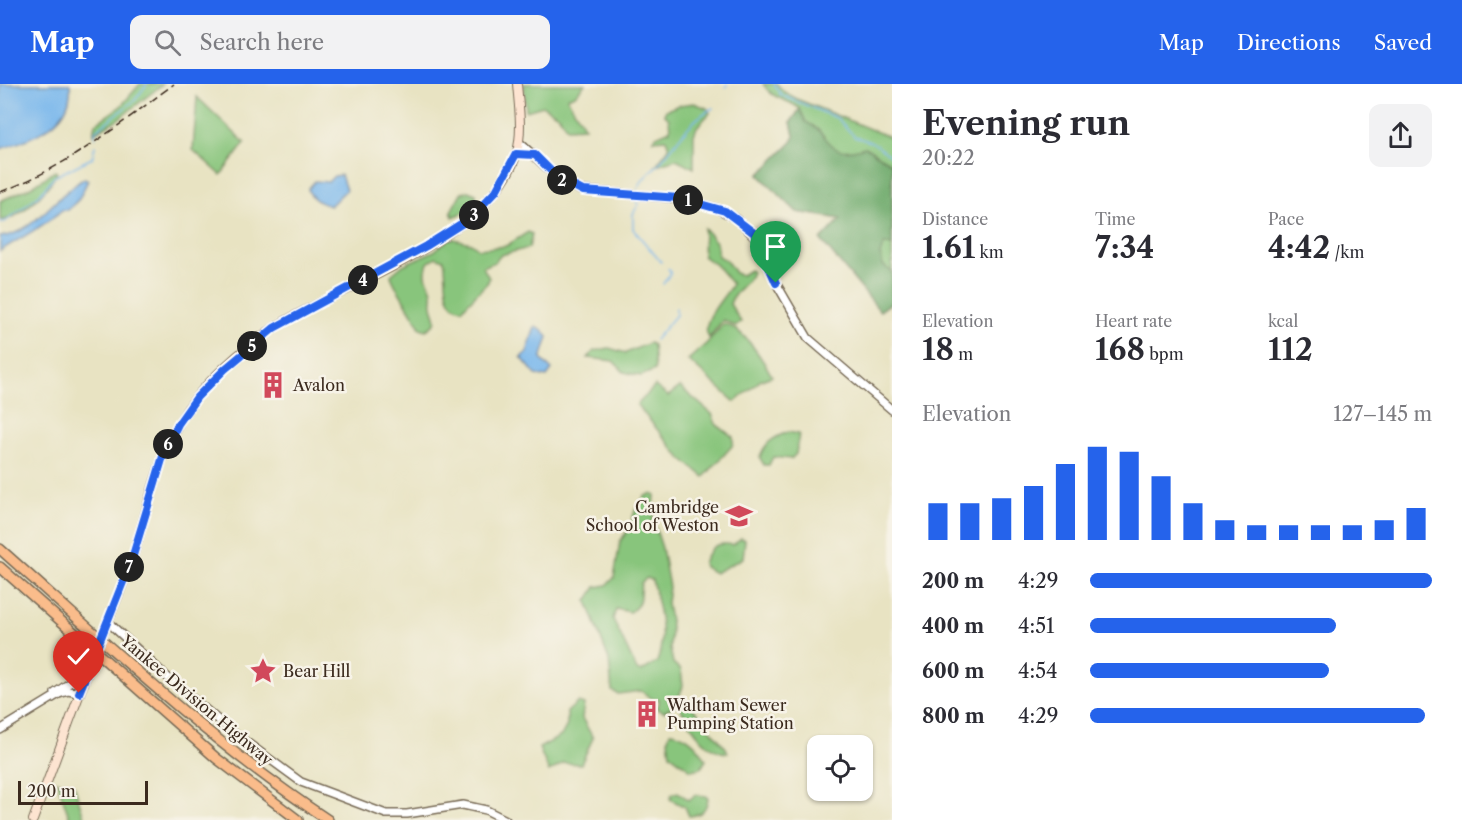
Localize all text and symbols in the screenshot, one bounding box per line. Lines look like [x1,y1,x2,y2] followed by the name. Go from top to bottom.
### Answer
[130,15,550,69] search box
[30,25,94,59] text: Map
[151,26,184,59] icon: search
[199,29,324,56] text: Search here
[1159,30,1204,55] text: Map
[1237,30,1341,55] text: Directions
[1374,30,1432,55] text: Saved
[922,103,1130,144] text: Evening run
[1369,104,1432,167] button: share
[922,146,975,170] text: 20:22
[547,165,577,195] pin: 2
[557,170,567,190] text: 2
[673,185,703,215] pin: 1
[684,190,692,210] text: 1
[459,200,489,230] pin: 3
[469,205,479,225] text: 3
[922,209,988,229] text: Distance
[1095,209,1135,229] text: Time
[1268,209,1304,229] text: Pace
[750,221,801,283] pin
[922,229,975,266] text: 1.61
[1095,229,1154,266] text: 7:34
[1268,229,1330,266] text: 4:42
[759,230,792,263] icon: arrive
[975,242,1004,262] text: km
[1330,242,1364,262] text: /km
[348,265,378,295] pin: 4
[358,270,368,290] text: 4
[922,311,993,331] text: Elevation
[1095,311,1172,331] text: Heart rate
[1268,311,1298,331] text: kcal
[237,331,267,361] pin: 5
[922,331,954,368] text: 18
[1095,331,1145,368] text: 168
[1268,331,1313,368] text: 112
[248,336,256,356] text: 5
[954,344,973,364] text: m
[1145,344,1184,364] text: bpm
[258,370,288,400] building icon: Avalon
[292,375,345,395] place label: Avalon
[922,402,1011,426] text: Elevation
[1333,402,1432,426] text: 127–145 m
[153,429,183,459] pin: 6
[163,434,173,454] text: 6
[586,497,719,535] place label: Cambridge School of Weston
[724,501,754,531] school or university icon: Cambridge School of Weston
[114,552,144,582] pin: 7
[125,557,133,577] text: 7
[922,569,984,593] text: 200 m
[1018,569,1058,593] text: 4:29
[922,614,984,638] text: 400 m
[1018,614,1054,638] text: 4:51
[116,630,278,770] street label: Yankee Division Highway
[53,631,104,693] pin
[62,640,95,673] icon: check
[248,656,278,686] place icon: Bear Hill
[922,659,984,683] text: 600 m
[1018,659,1058,683] text: 4:54
[283,661,351,681] place label: Bear Hill
[666,695,794,733] place label: Waltham Sewer Pumping Station
[632,699,662,729] building icon: Waltham Sewer Pumping Station
[922,704,985,728] text: 800 m
[1018,704,1058,728] text: 4:29
[807,735,873,801] map controls
[807,735,873,801] button: locate
[18,778,148,806] scale bar
[27,781,76,801] text: 200 m

